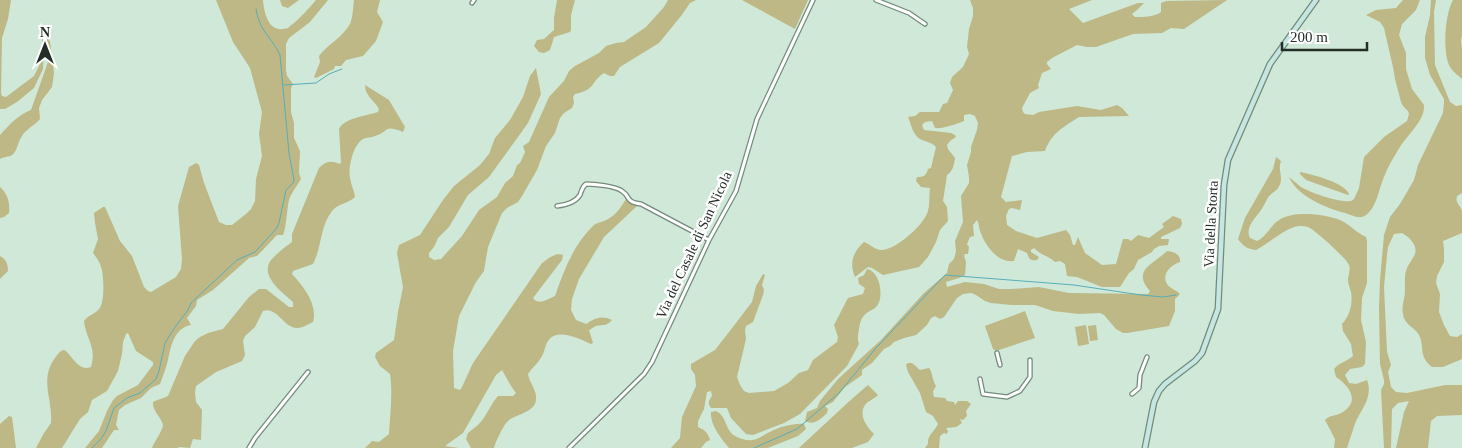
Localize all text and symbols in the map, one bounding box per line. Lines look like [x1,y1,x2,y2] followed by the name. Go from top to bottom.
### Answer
[20,20,70,70] north arrow
[1282,20,1367,52] scale bar
[40,25,50,40] text: N
[1290,29,1328,45] text: 200 m
[653,168,735,321] street label: Via del Casale di San Nicola
[1201,179,1221,268] street label: Via della Storta

